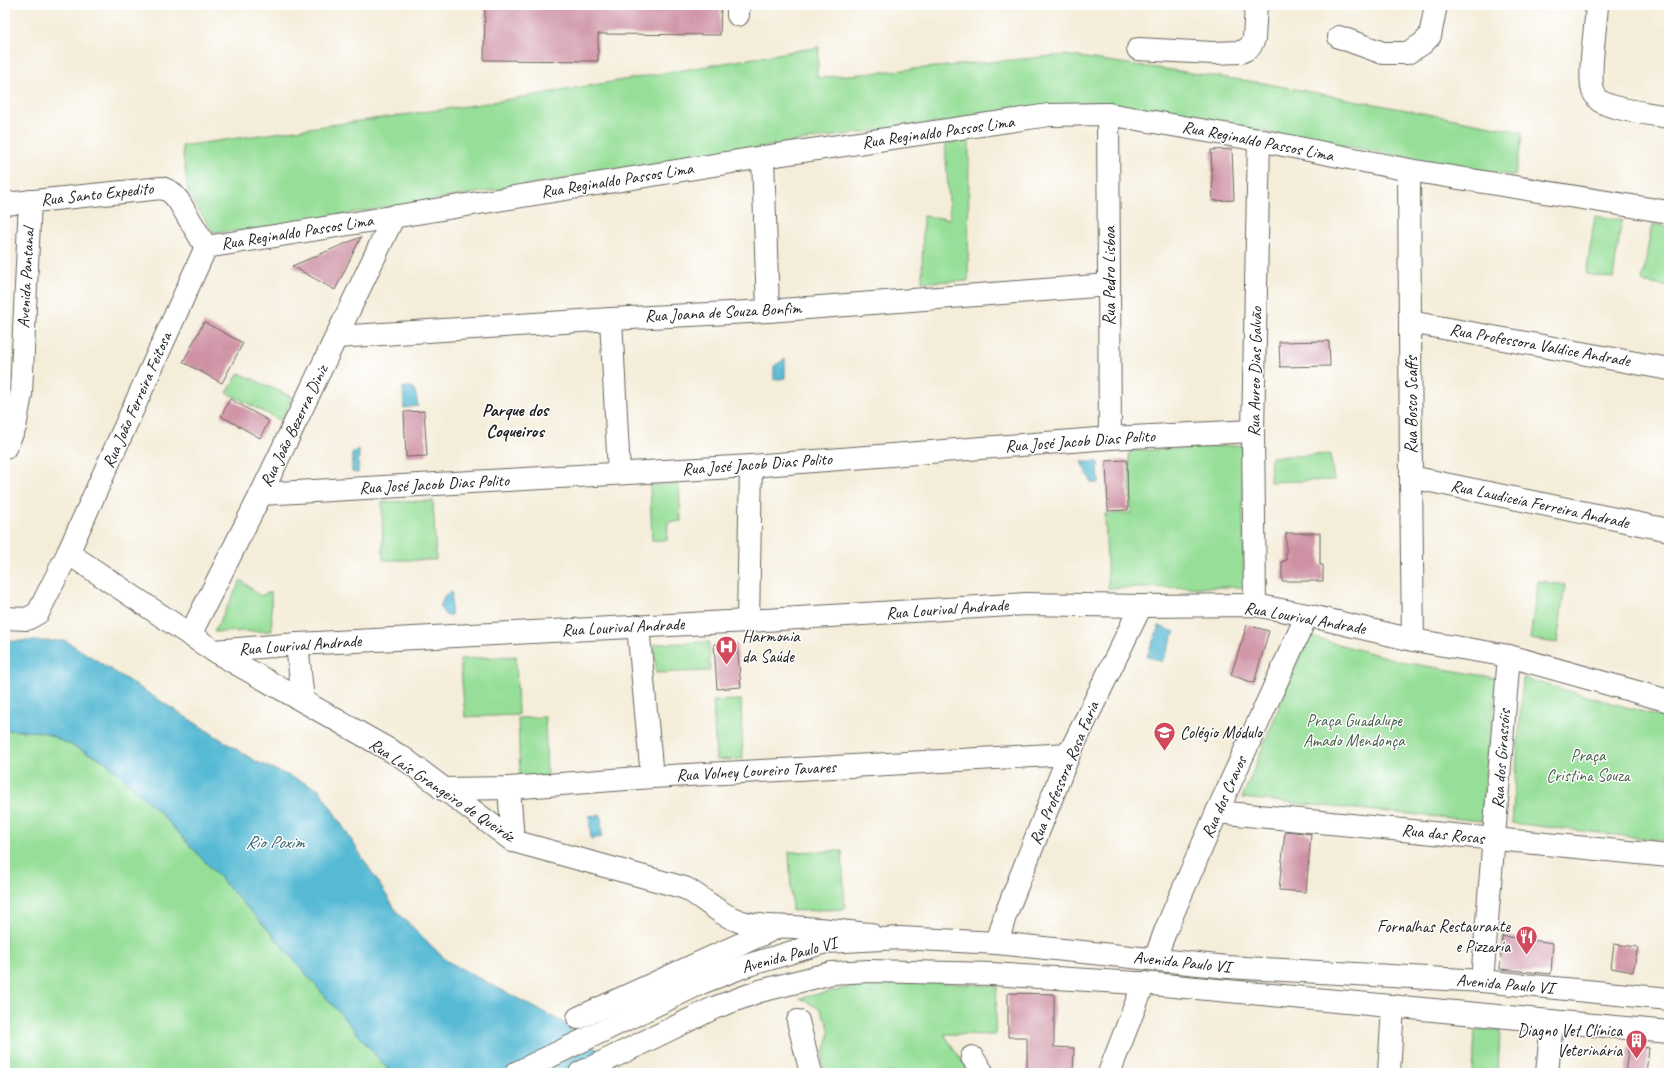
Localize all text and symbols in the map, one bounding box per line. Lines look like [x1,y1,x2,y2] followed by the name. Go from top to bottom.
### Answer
[860,111,1017,153] street label: Rua Reginaldo Passos Lima
[1181,116,1337,166] street label: Rua Reginaldo Passos Lima
[539,157,696,202] street label: Rua Reginaldo Passos Lima
[40,178,155,210] street label: Rua Santo Expedito
[219,209,376,254] street label: Rua Reginaldo Passos Lima
[13,224,39,329] street label: Avenida Pantanal
[1099,225,1120,326] street label: Rua Pedro Lisboa
[644,297,803,327] street label: Rua Joana de Souza Bonfim
[1243,306,1267,437] street label: Rua Aureo Dias Galvão
[1448,319,1633,371] street label: Rua Professora Valdice Andrade
[98,327,177,471] street label: Rua João Ferreira Feitosa
[1401,354,1422,454] street label: Rua Bosco Scaffs
[255,360,333,490] street label: Rua João Bezerra Diniz
[482,399,550,442] district label: Parque dos Coqueiros
[1004,425,1157,457] street label: Rua José Jacob Dias Polito
[681,448,834,480] street label: Rua José Jacob Dias Polito
[359,470,510,498] street label: Rua José Jacob Dias Polito
[1449,475,1632,533] street label: Rua Laudiceia Ferreira Andrade
[885,594,1010,624] street label: Rua Lourival Andrade
[1243,597,1369,639] street label: Rua Lourival Andrade
[561,613,686,641] street label: Rua Lourival Andrade
[742,626,801,667] place label: Harmonia da Saúde
[238,630,363,660] street label: Rua Lourival Andrade
[714,633,740,666] hospital icon: Harmonia da Saúde
[1024,697,1104,848] street label: Rua Professora Rosa Faria
[1487,706,1515,809] street label: Rua dos Girassóis
[1303,710,1406,751] park label: Praça Guadalupe Amado Mendonça
[1151,719,1177,752] school or university icon: Colégio Módulo
[1180,722,1264,743] place label: Colégio Módulo
[365,734,520,847] street label: Rua Laís Grangeiro de Queiróz
[1546,745,1632,786] park label: Praça Cristina Souza
[1197,752,1252,841] street label: Rua dos Cravos
[676,756,838,786] street label: Rua Volney Loureiro Tavares
[1401,819,1487,849] street label: Rua das Rosas
[246,831,306,853] water label: Rio Poxim
[1377,916,1511,957] place label: Fornalhas Restaurante e Pizzaria
[1513,923,1539,956] restaurant icon: Fornalhas Restaurante e Pizzaria
[739,931,843,978] street label: Avenida Paulo VI
[1133,946,1236,978] street label: Avenida Paulo VI
[1456,969,1559,999] street label: Avenida Paulo VI
[1517,1020,1623,1061] place label: Diagno Vet Clínica Veterinária
[1624,1027,1650,1060] building icon: Diagno Vet Clínica Veterinária

